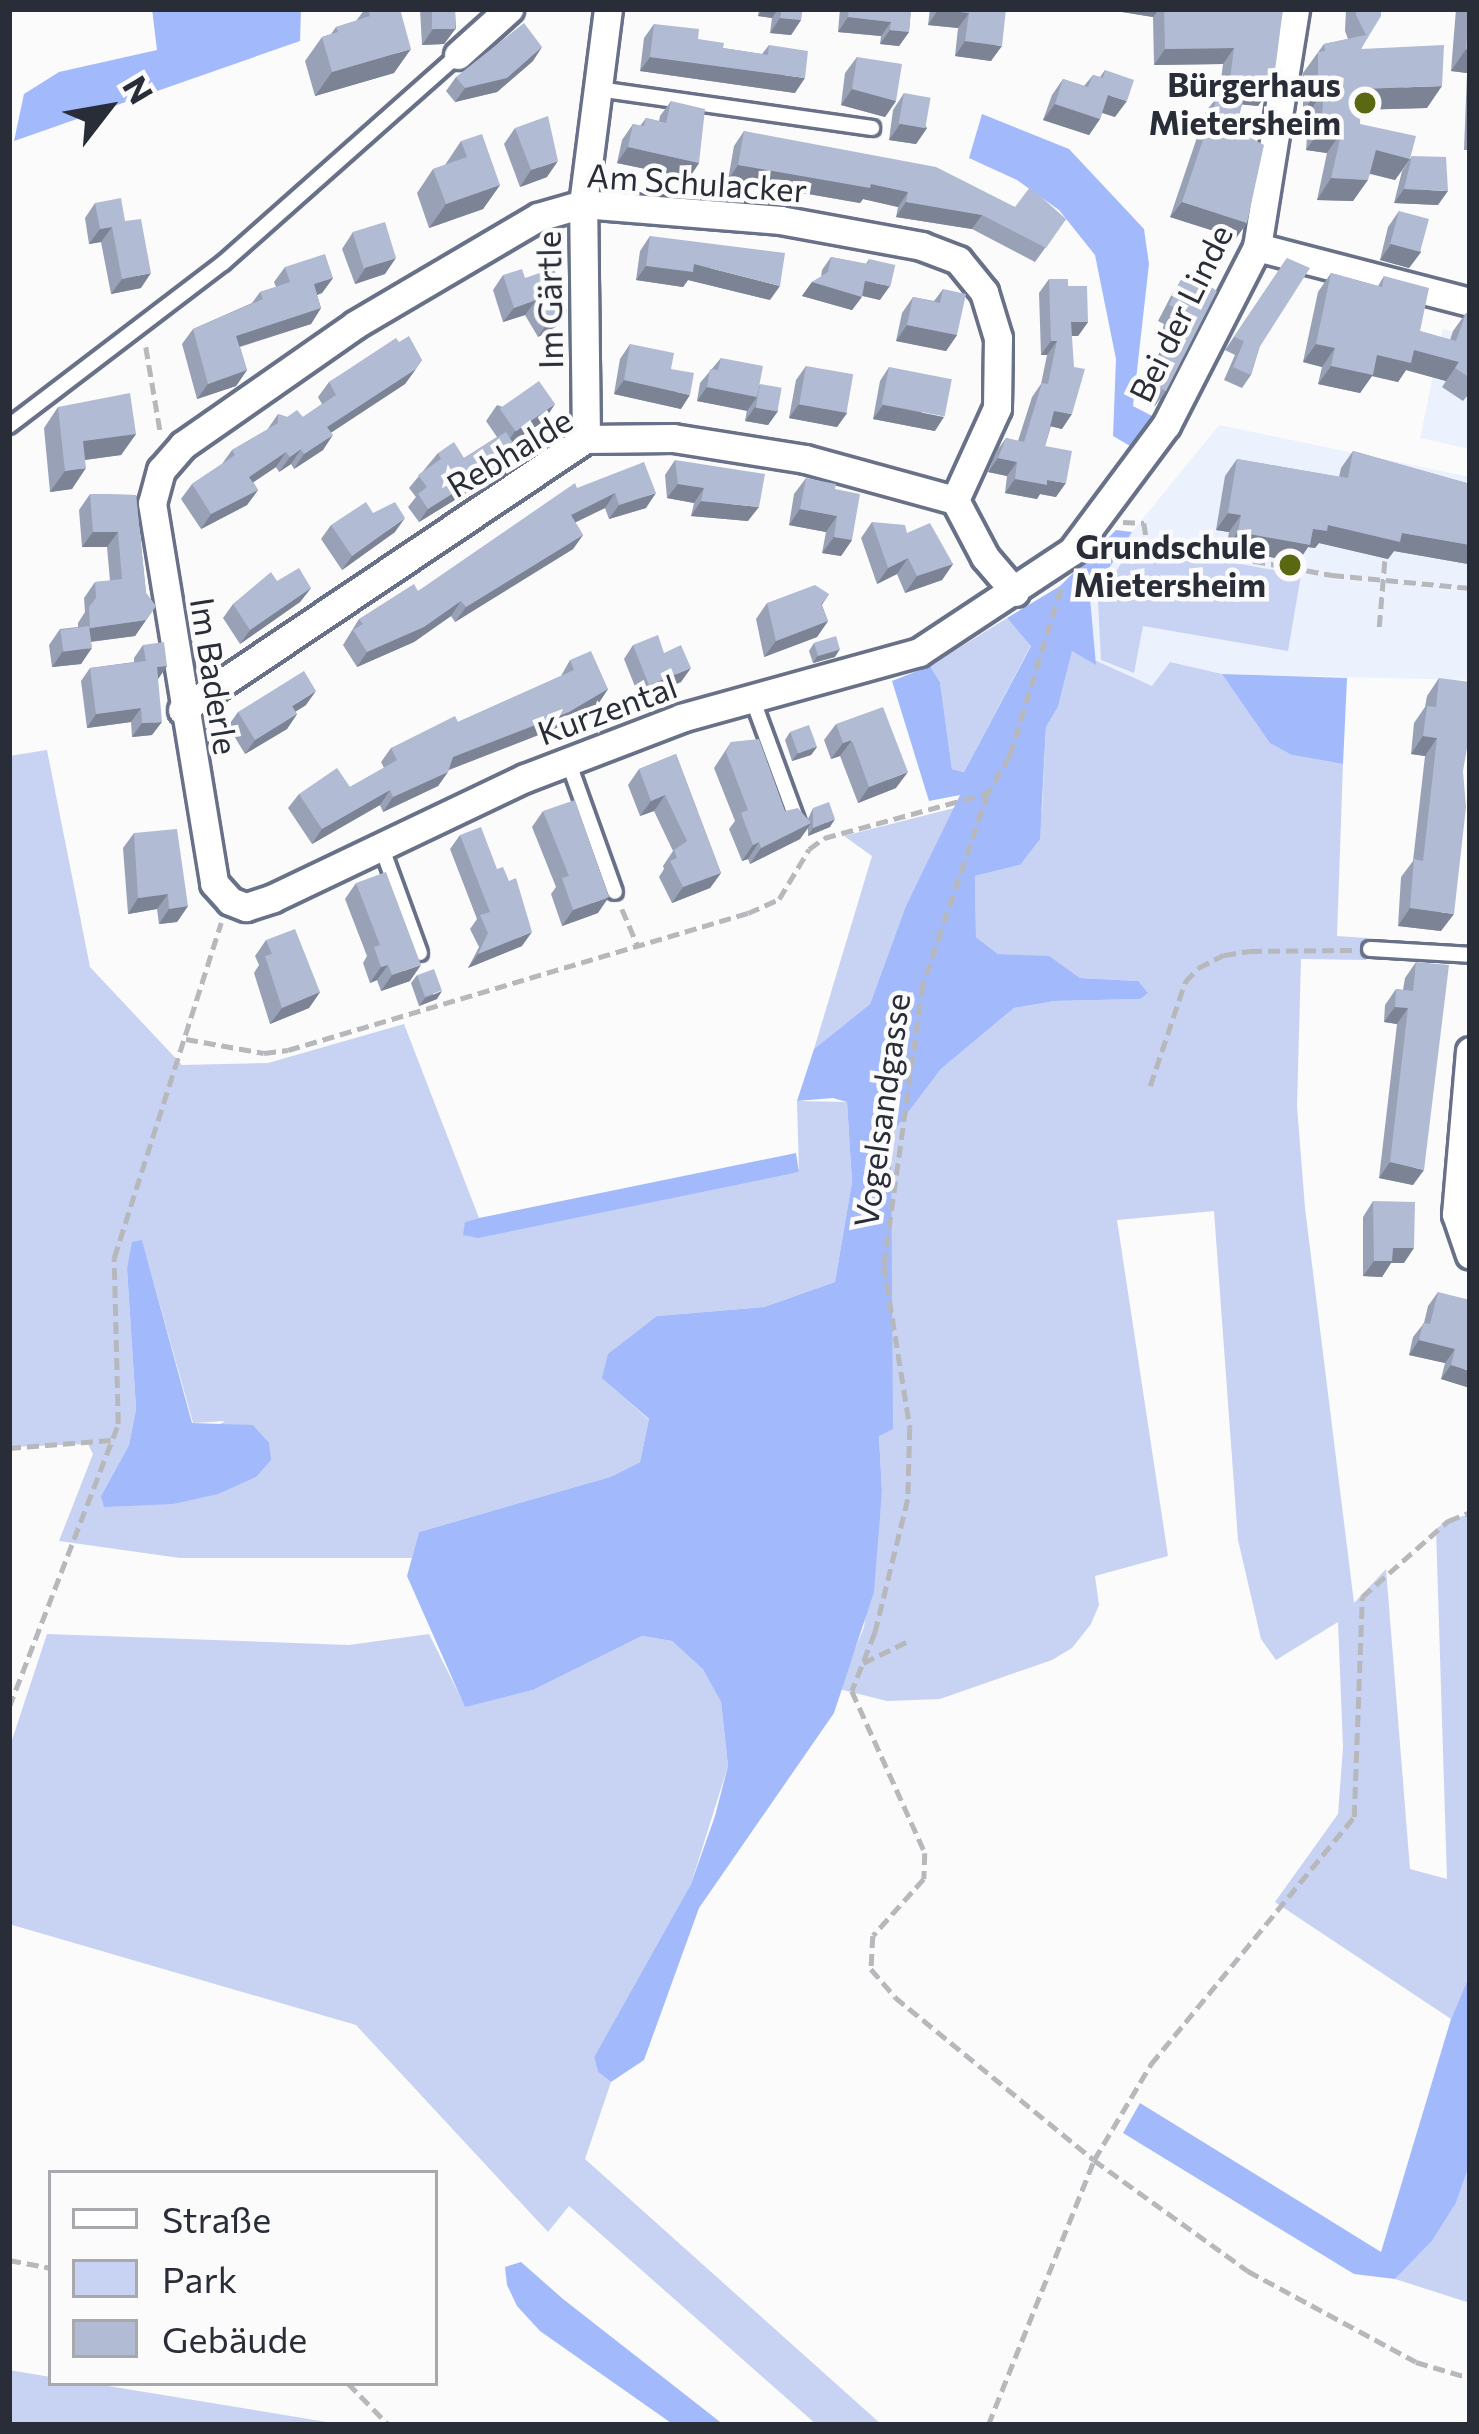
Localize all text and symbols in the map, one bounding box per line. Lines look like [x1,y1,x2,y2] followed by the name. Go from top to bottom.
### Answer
[48,48,168,168] north arrow
[1149,64,1341,142] place label: Bürgerhaus Mietersheim
[115,68,163,110] text: N
[1352,90,1378,116] marker: Bürgerhaus Mietersheim
[586,155,808,209] street label: Am Schulacker
[1120,218,1240,408] street label: Bei der Linde
[528,231,570,369] street label: Im Gärtle
[439,399,579,505] street label: Rebhalde
[1074,526,1266,604] place label: Grundschule Mietersheim
[1277,552,1303,578] marker: Grundschule Mietersheim
[183,595,247,757] street label: Im Baderle
[532,666,682,752] street label: Kurzental
[845,990,917,1230] street label: Vogelsandgasse
[48,2170,438,2386] legend
[162,2196,271,2240] text: Straße
[162,2256,237,2300] text: Park
[162,2316,307,2360] text: Gebäude

